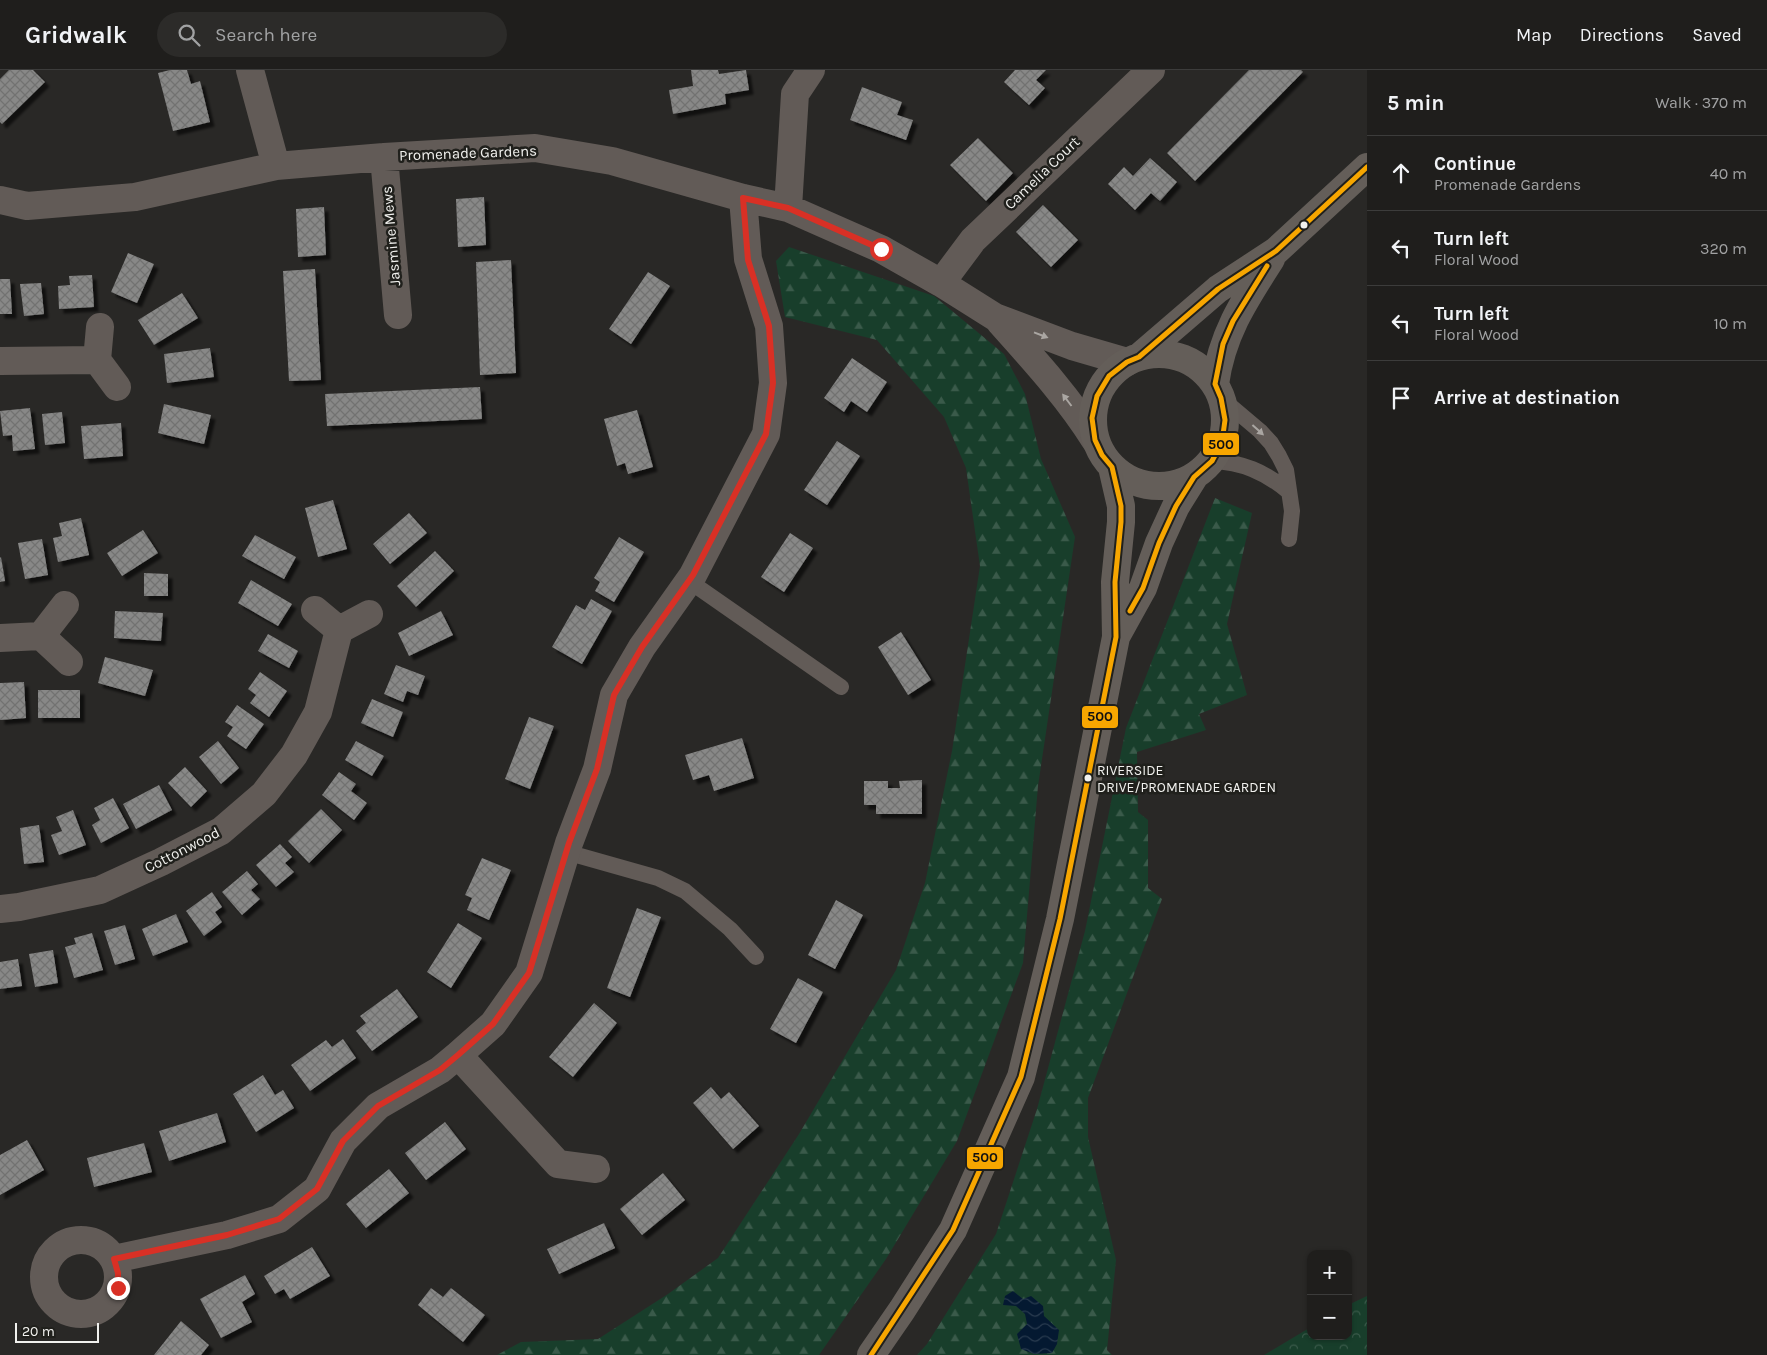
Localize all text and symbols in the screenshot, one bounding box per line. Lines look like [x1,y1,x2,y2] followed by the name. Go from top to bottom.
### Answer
[157,12,507,57] search box
[25,21,127,49] text: Gridwalk
[175,21,203,49] icon: search
[215,24,317,46] text: Search here
[1516,24,1552,46] text: Map
[1580,24,1664,46] text: Directions
[1692,24,1742,46] text: Saved
[1387,91,1444,115] text: 5 min
[1655,93,1747,112] text: Walk · 370 m
[1001,133,1083,213] street label: Camelia Court
[399,142,537,164] street label: Promenade Gardens
[1434,153,1516,175] text: Continue
[1387,159,1415,187] icon: ahead
[1710,164,1747,183] text: 40 m
[1434,175,1581,194] text: Promenade Gardens
[378,185,404,287] street label: Jasmine Mews
[1299,220,1309,230] unlabelled marker
[1434,228,1509,250] text: Turn left
[1387,234,1415,262] icon: left
[870,238,893,261] route start
[1700,239,1747,258] text: 320 m
[1434,250,1519,269] text: Floral Wood
[1434,303,1509,325] text: Turn left
[1387,309,1415,337] icon: left
[1713,314,1747,333] text: 10 m
[1434,325,1519,344] text: Floral Wood
[1034,331,1049,339] one-way arrow
[1387,384,1415,412] icon: arrive
[1434,387,1620,409] text: Arrive at destination
[1062,394,1073,407] one-way arrow
[1252,424,1264,436] one-way arrow
[1202,432,1240,456] line badge: 500
[1208,436,1234,453] text: 500
[1081,705,1119,729] line badge: 500
[1087,708,1113,725] text: 500
[1097,762,1276,796] place label: RIVERSIDE DRIVE/PROMENADE GARDEN
[1083,773,1093,783] marker: RIVERSIDE DRIVE/PROMENADE GARDEN
[141,823,223,877] street label: Cottonwood
[966,1146,1004,1170] line badge: 500
[972,1149,998,1166] text: 500
[1307,1250,1352,1340] map controls
[1307,1250,1352,1295] button: +
[107,1277,130,1300] route end
[1307,1295,1352,1340] button: −
[15,1320,99,1343] scale bar
[22,1323,55,1340] text: 20 m

